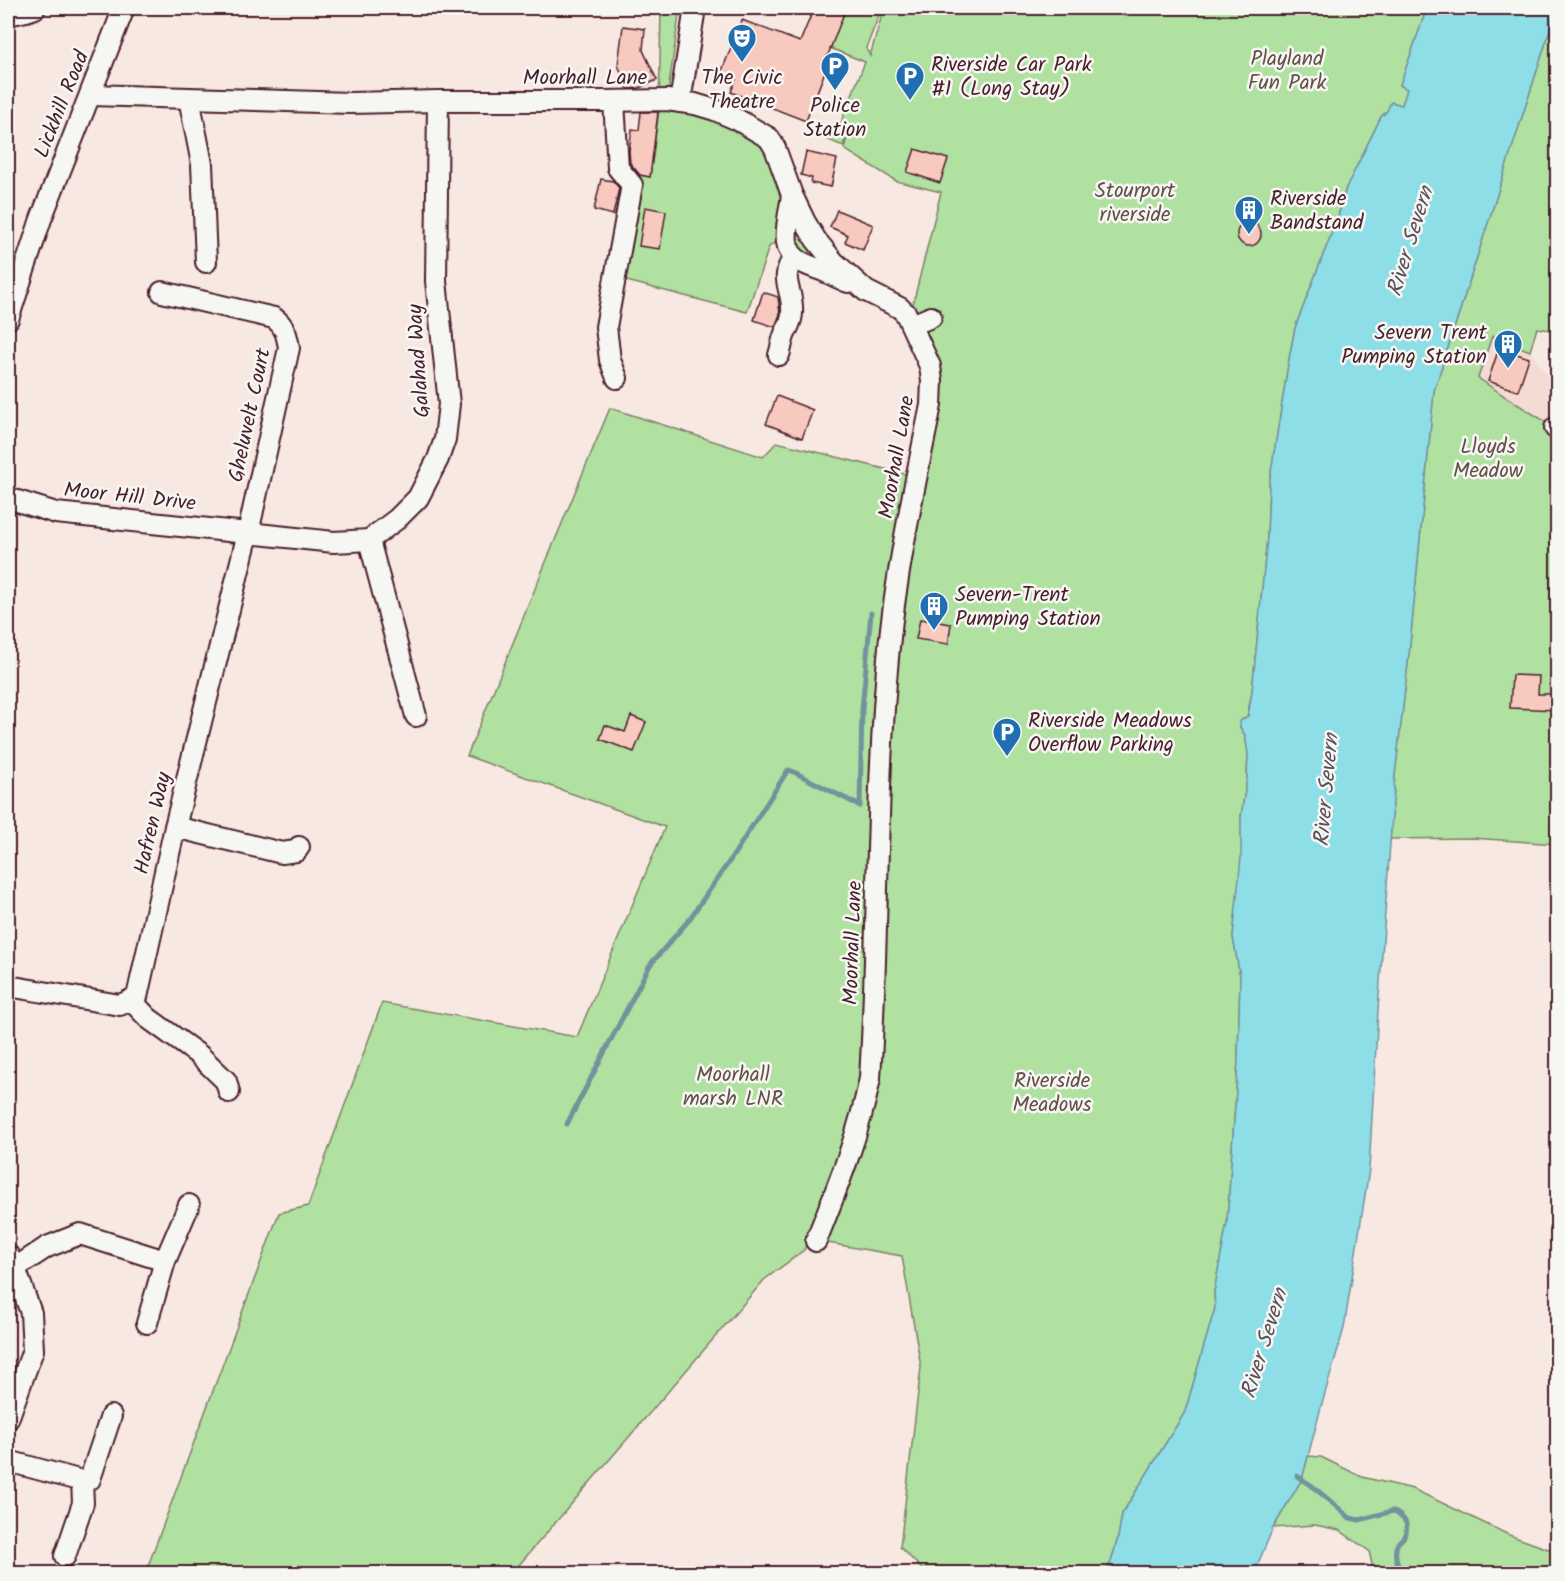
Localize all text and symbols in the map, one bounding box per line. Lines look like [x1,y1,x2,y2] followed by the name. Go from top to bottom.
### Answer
[726,22,758,64] theatre icon: The Civic Theatre
[1248,43,1327,100] park label: Playland Fun Park
[26,46,99,163] street label: Lickhill Road
[931,49,1092,106] place label: Riverside Car Park #1 (Long Stay)
[819,50,851,92] parking icon: Police Station
[894,60,926,102] parking icon: Riverside Car Park #1 (Long Stay)
[523,62,648,95] street label: Moorhall Lane
[701,62,783,119] place label: The Civic Theatre
[804,90,866,147] place label: Police Station
[1095,175,1176,232] park label: Stourport riverside
[1378,180,1445,301] water label: River Severn
[1270,183,1364,240] place label: Riverside Bandstand
[1233,194,1265,236] building icon: Riverside Bandstand
[399,303,440,419] street label: Galahad Way
[1341,317,1488,374] place label: Severn Trent Pumping Station
[1492,328,1524,370] building icon: Severn Trent Pumping Station
[220,344,281,485] street label: Gheluvelt Court
[870,393,925,521] street label: Moorhall Lane
[1453,431,1524,488] park label: Lloyds Meadow
[62,474,198,521] street label: Moor Hill Drive
[955,579,1101,636] place label: Severn-Trent Pumping Station
[918,590,950,632] building icon: Severn-Trent Pumping Station
[1028,705,1192,762] place label: Riverside Meadows Overflow Parking
[991,716,1023,758] parking icon: Riverside Meadows Overflow Parking
[1305,730,1350,848] water label: River Severn
[126,769,181,878] street label: Hafren Way
[835,880,872,1006] street label: Moorhall Lane
[683,1059,783,1116] park label: Moorhall marsh LNR
[1013,1065,1092,1122] park label: Riverside Meadows
[1232,1282,1299,1403] water label: River Severn

